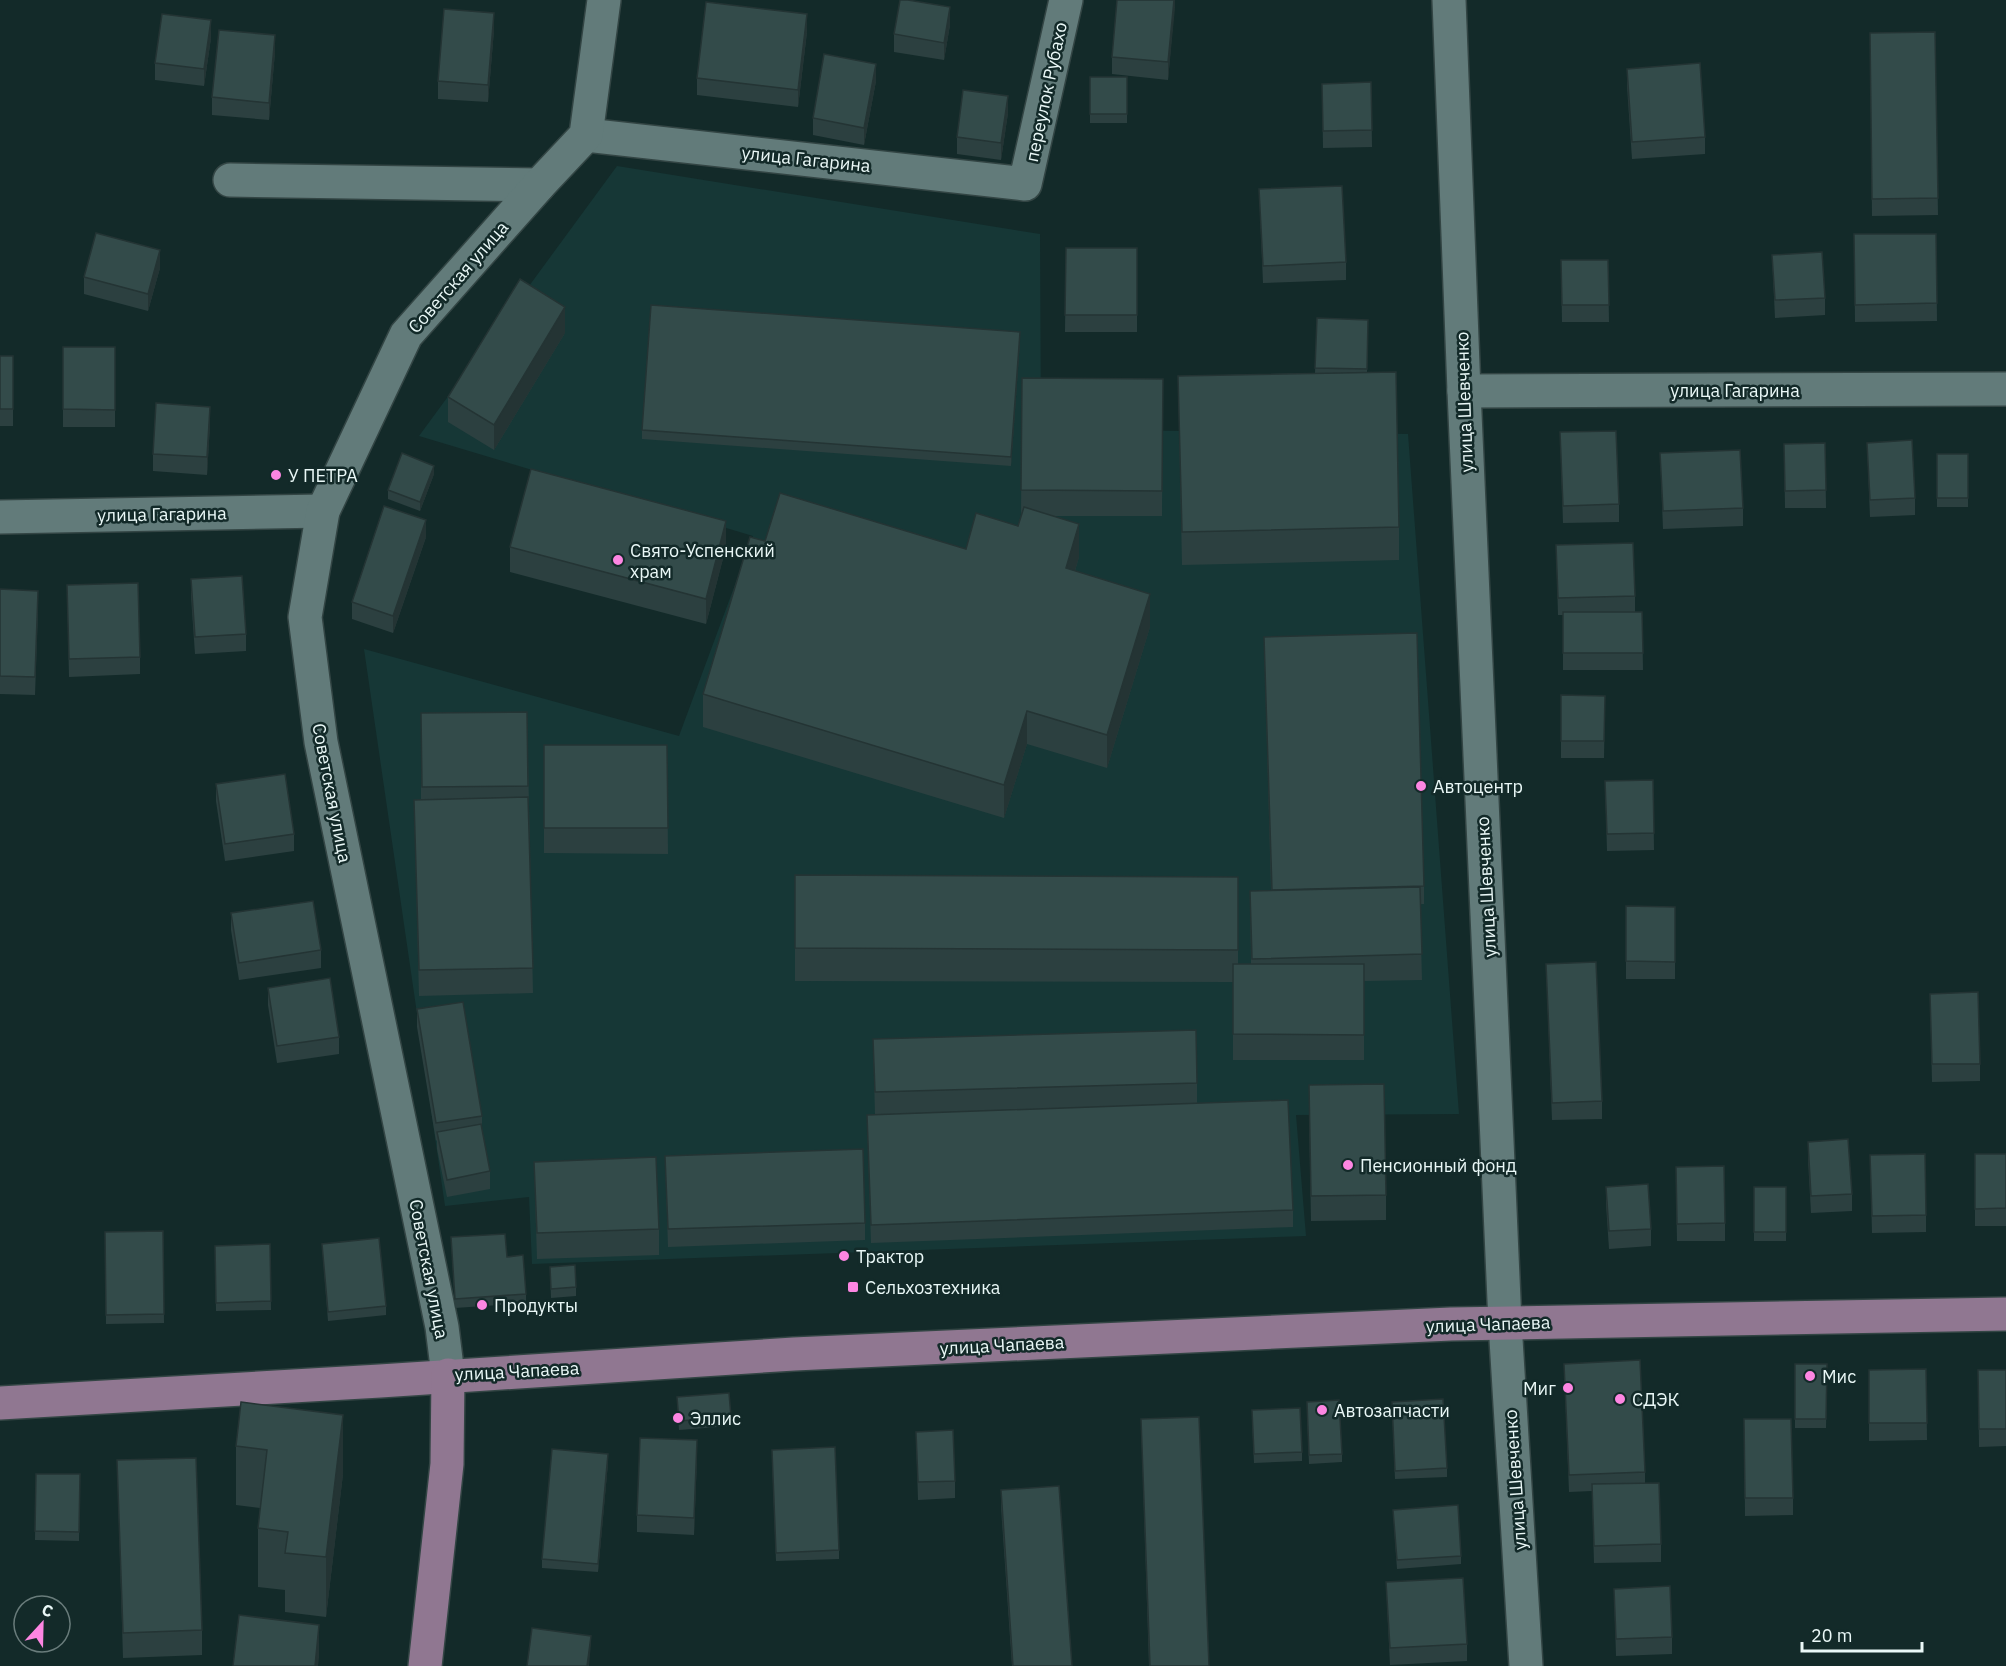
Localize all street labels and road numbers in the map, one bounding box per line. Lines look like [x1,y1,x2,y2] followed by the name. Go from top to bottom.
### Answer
[1020,20,1072,164] street label: переулок Рубахо
[740,141,872,177] street label: улица Гагарина
[403,216,513,338] street label: Советская улица
[1450,331,1478,473] street label: улица Шевченко
[1670,379,1800,402] street label: улица Гагарина
[97,501,227,527] street label: улица Гагарина
[307,721,357,865] street label: Советская улица
[1471,816,1501,958] street label: улица Шевченко
[404,1197,454,1341] street label: Советская улица
[1425,1310,1551,1338] street label: улица Чапаева
[939,1330,1065,1360] street label: улица Чапаева
[454,1356,580,1386] street label: улица Чапаева
[1499,1409,1531,1551] street label: улица Шевченко

